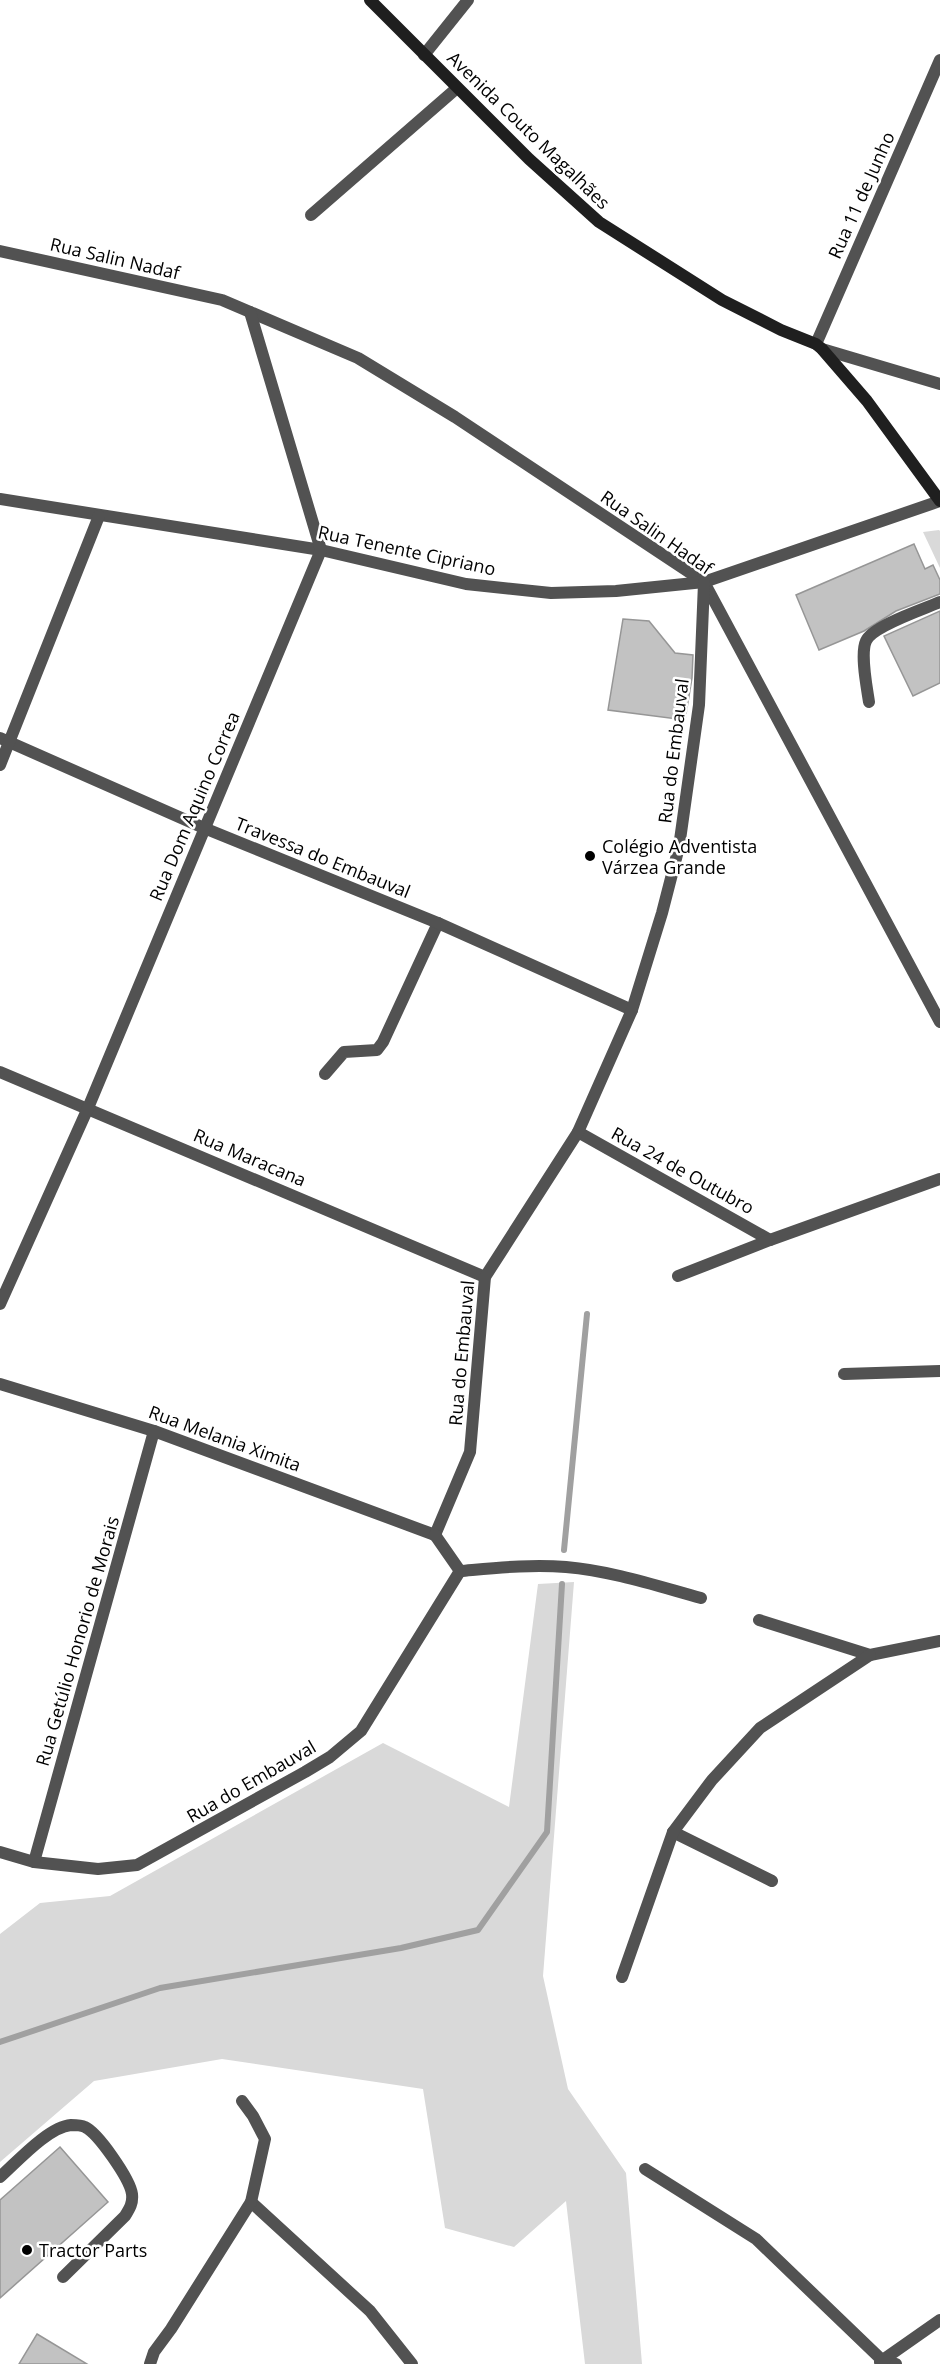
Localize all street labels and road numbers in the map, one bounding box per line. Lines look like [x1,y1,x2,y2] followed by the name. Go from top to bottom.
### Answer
[443,46,615,214] street label: Avenida Couto Magalhães
[822,128,900,262] street label: Rua 11 de Junho
[48,231,183,285] street label: Rua Salin Nadaf
[596,484,719,580] street label: Rua Salin Hadaf
[316,519,498,581] street label: Rua Tenente Cipriano
[652,677,694,825] street label: Rua do Embauval
[143,708,245,904] street label: Rua Dom Aquino Correa
[232,811,414,903] street label: Travessa do Embauval
[607,1121,759,1219] street label: Rua 24 de Outubro
[190,1123,310,1191] street label: Rua Maracana
[443,1279,479,1427] street label: Rua do Embauval
[145,1399,305,1477] street label: Rua Melania Ximita
[30,1513,124,1769] street label: Rua Getúlio Honorio de Morais
[182,1734,320,1828] street label: Rua do Embauval

